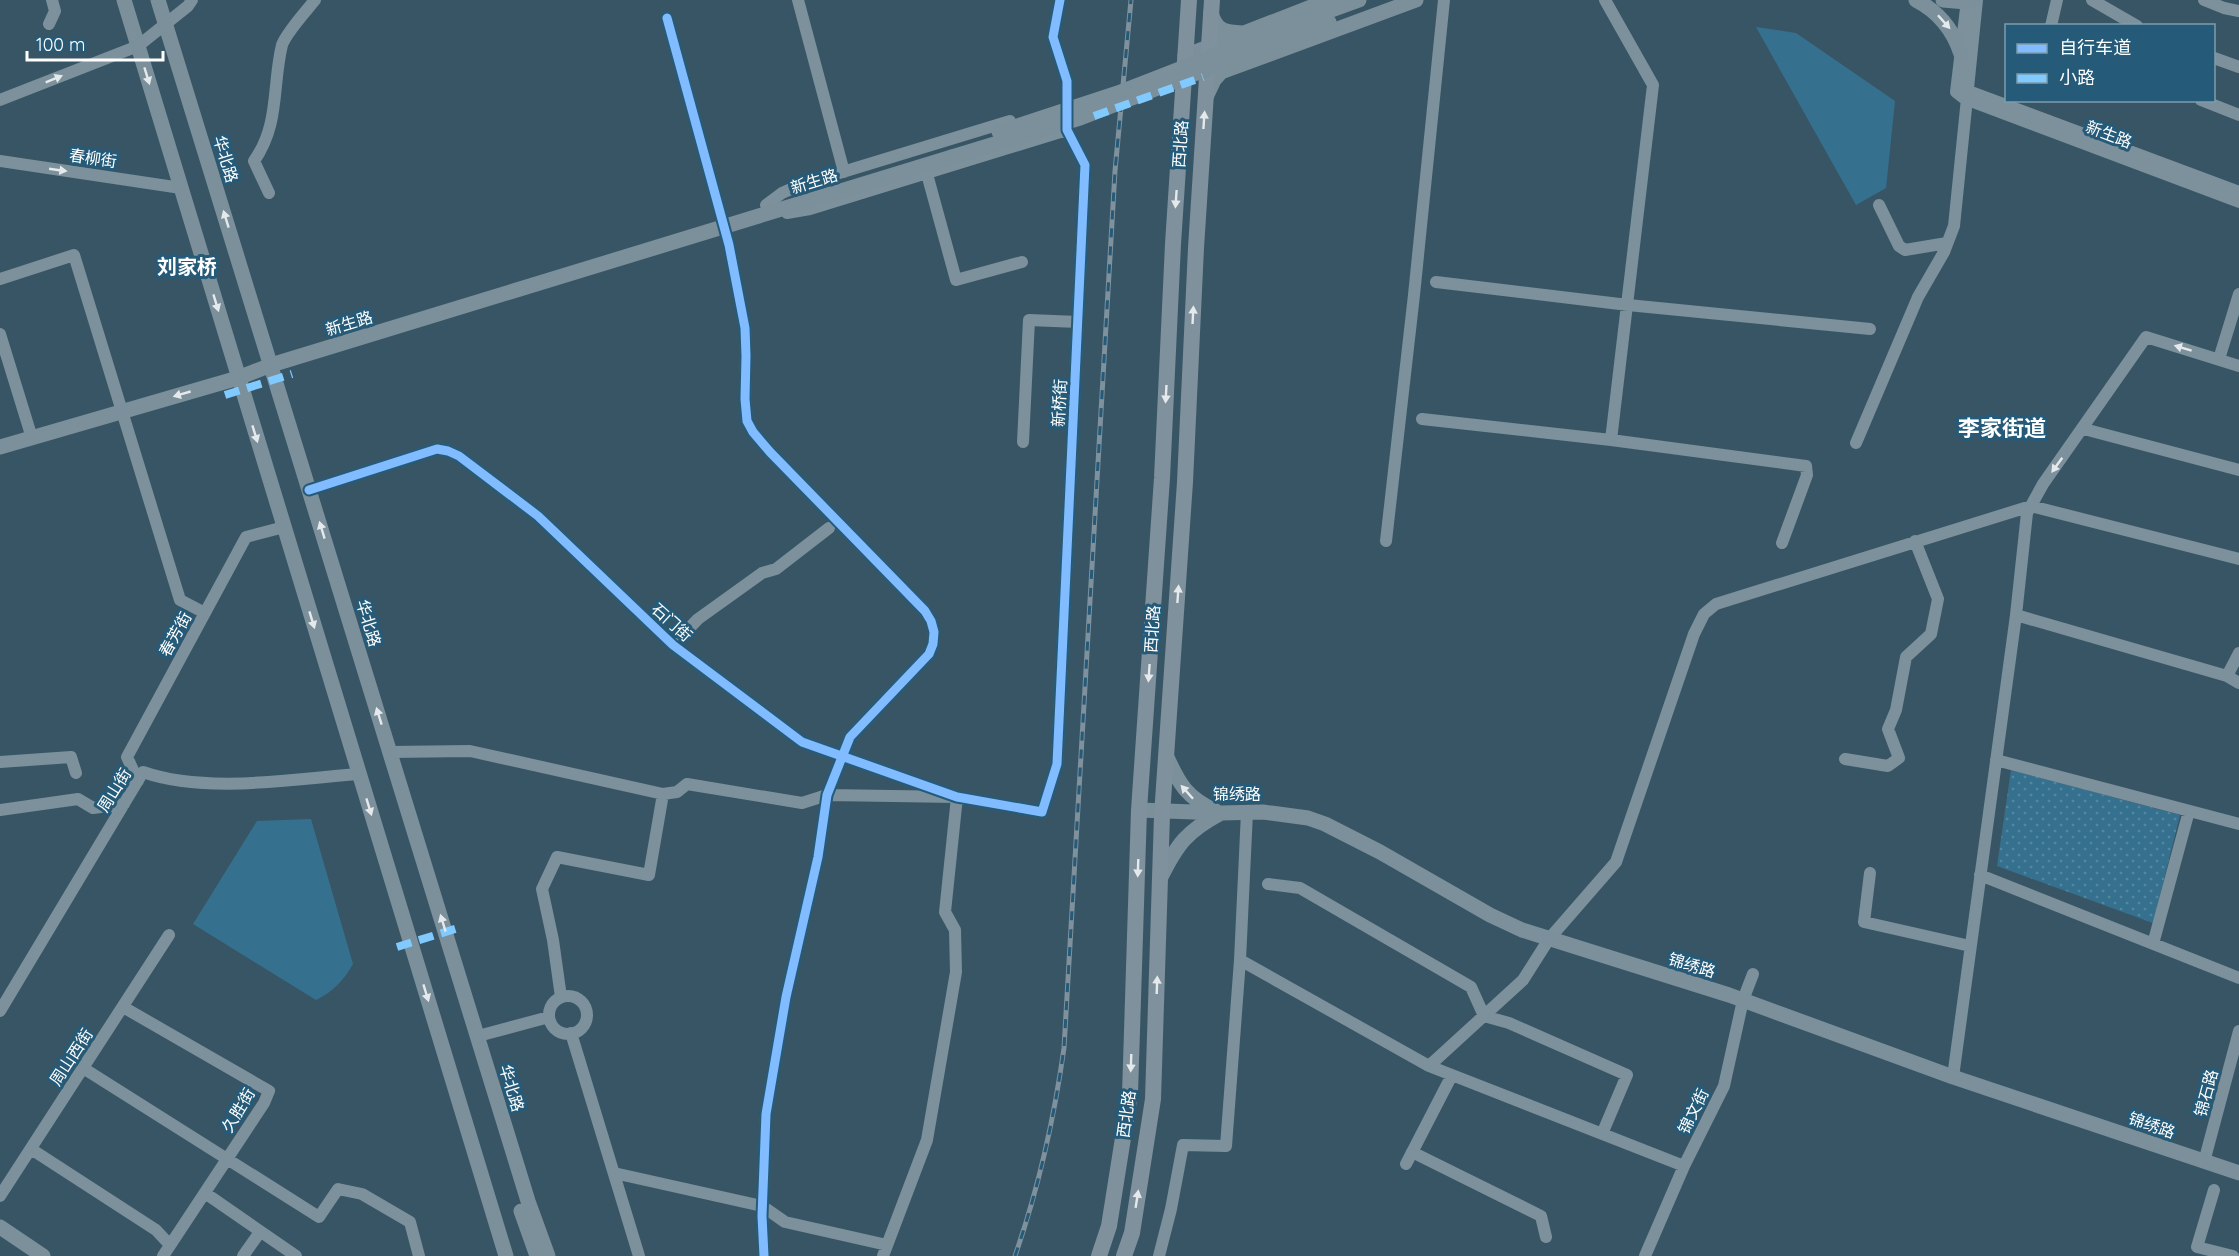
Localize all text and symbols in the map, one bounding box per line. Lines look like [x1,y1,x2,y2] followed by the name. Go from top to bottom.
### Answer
[1937,14,1950,29] one-way arrow
[27,24,164,62] scale bar
[2005,24,2215,102] legend
[36,33,85,56] text: 100 m
[2059,36,2131,59] text: 自行车道
[2059,66,2095,89] text: 小路
[143,67,152,85] one-way arrow
[46,74,64,84] one-way arrow
[1200,111,1209,130] one-way arrow
[2083,116,2135,152] street label: 新生路
[1168,119,1192,169] street label: 西北路
[209,133,243,185] street label: 华北路
[68,145,118,171] street label: 春柳街
[788,164,840,198] street label: 新生路
[48,165,67,174] one-way arrow
[1172,190,1181,209] one-way arrow
[221,210,230,228] one-way arrow
[157,254,217,279] district label: 刘家桥
[212,294,221,312] one-way arrow
[323,306,375,340] street label: 新生路
[1189,306,1198,325] one-way arrow
[2174,343,2192,352] one-way arrow
[1048,379,1070,427] street label: 新桥街
[1162,385,1171,404] one-way arrow
[173,390,191,399] one-way arrow
[1958,414,2046,442] district label: 李家街道
[251,425,261,443] one-way arrow
[2051,457,2063,473] one-way arrow
[317,521,326,539] one-way arrow
[1173,584,1182,603] one-way arrow
[352,597,386,649] street label: 华北路
[647,599,697,645] street label: 石门街
[1140,604,1164,654] street label: 西北路
[155,608,195,660] street label: 春芳街
[308,611,317,629] one-way arrow
[1144,663,1154,682] one-way arrow
[374,707,383,725] one-way arrow
[93,764,135,816] street label: 周山街
[1181,784,1194,799] one-way arrow
[1213,784,1261,804] street label: 锦绣路
[365,798,374,816] one-way arrow
[1133,859,1142,878] one-way arrow
[438,914,447,932] one-way arrow
[1666,948,1718,982] street label: 锦绣路
[1152,975,1162,994] one-way arrow
[422,984,431,1002] one-way arrow
[45,1025,97,1089] street label: 周山西街
[1127,1054,1136,1073] one-way arrow
[495,1062,529,1114] street label: 华北路
[2190,1067,2222,1119] street label: 锦石路
[217,1084,259,1136] street label: 久胜街
[1673,1085,1713,1137] street label: 锦文街
[1113,1089,1139,1139] street label: 西北路
[2126,1108,2178,1142] street label: 锦绣路
[1133,1190,1142,1209] one-way arrow

